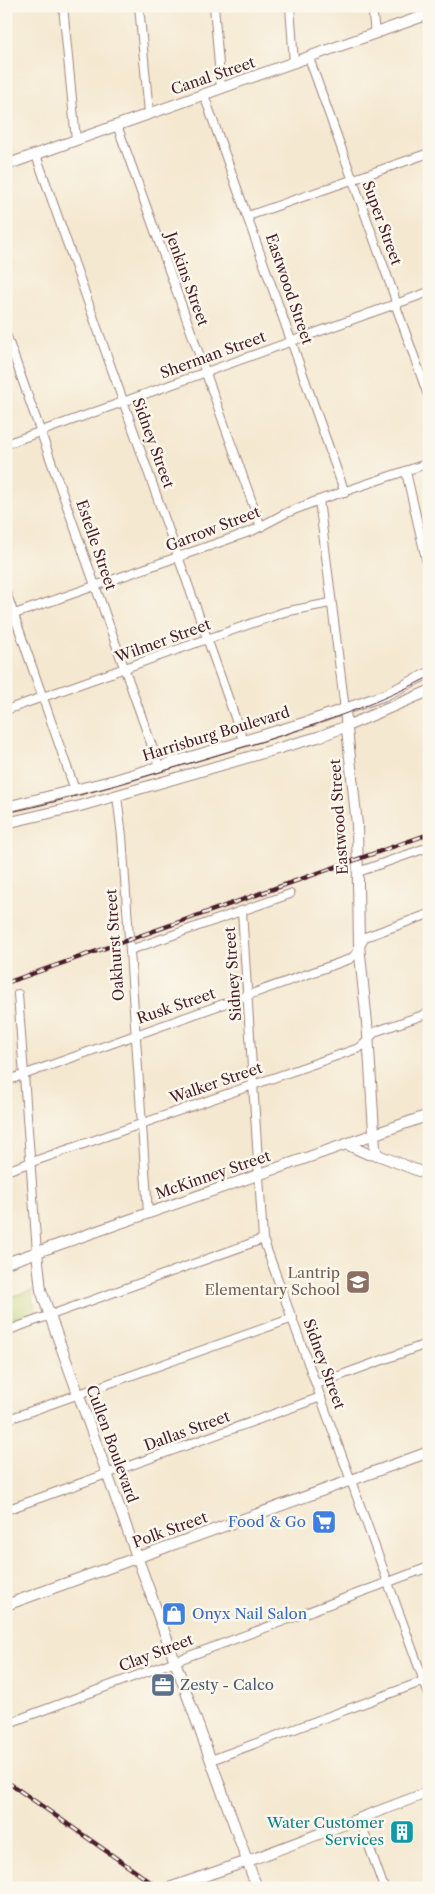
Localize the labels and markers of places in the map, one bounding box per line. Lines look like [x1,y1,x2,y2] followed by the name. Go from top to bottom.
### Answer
[205,1263,341,1299] place label: Lantrip Elementary School
[345,1269,371,1295] school or university icon: Lantrip Elementary School
[311,1509,337,1535] supermarket icon: Food & Go
[228,1512,306,1531] place label: Food & Go
[161,1601,187,1627] shop icon: Onyx Nail Salon
[192,1604,308,1623] place label: Onyx Nail Salon
[150,1672,176,1698] office icon: Zesty - Calco
[180,1675,274,1694] place label: Zesty - Calco
[266,1813,385,1849] place label: Water Customer Services
[389,1819,415,1845] building icon: Water Customer Services

